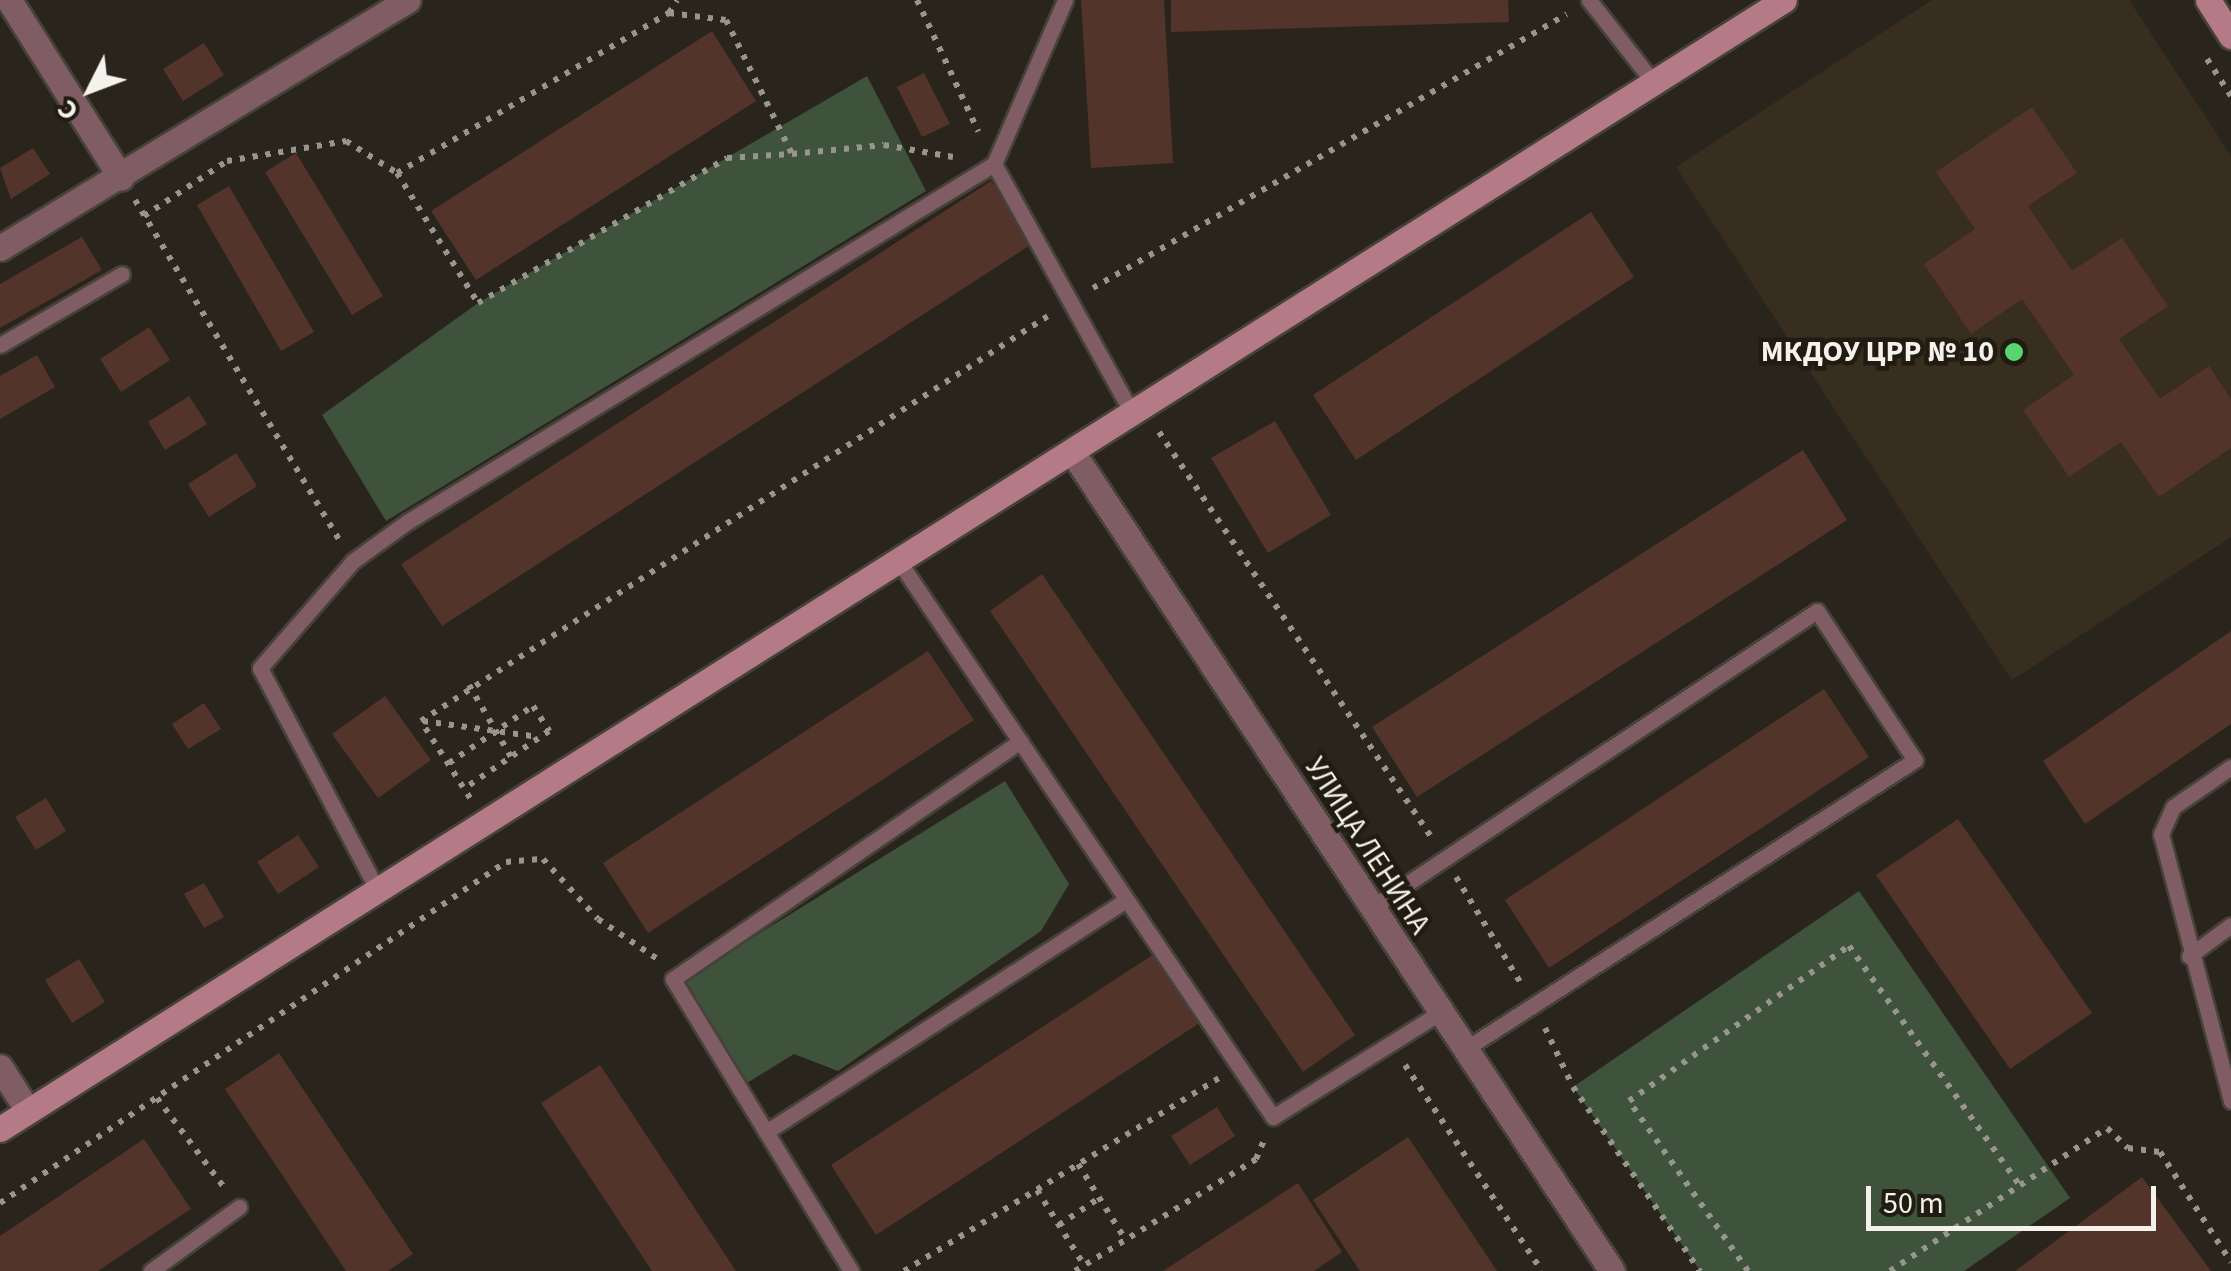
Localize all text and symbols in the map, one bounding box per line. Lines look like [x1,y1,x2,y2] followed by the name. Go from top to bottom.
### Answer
[40,40,140,140] north arrow
[47,91,88,130] text: С
[1761,334,1994,370] place label: МКДОУ ЦРР № 10
[2003,341,2025,363] marker: МКДОУ ЦРР № 10
[1296,751,1438,941] street label: УЛИЦА ЛЕНИНА
[1871,1166,2161,1228] scale bar
[1883,1182,1944,1225] text: 50 m

